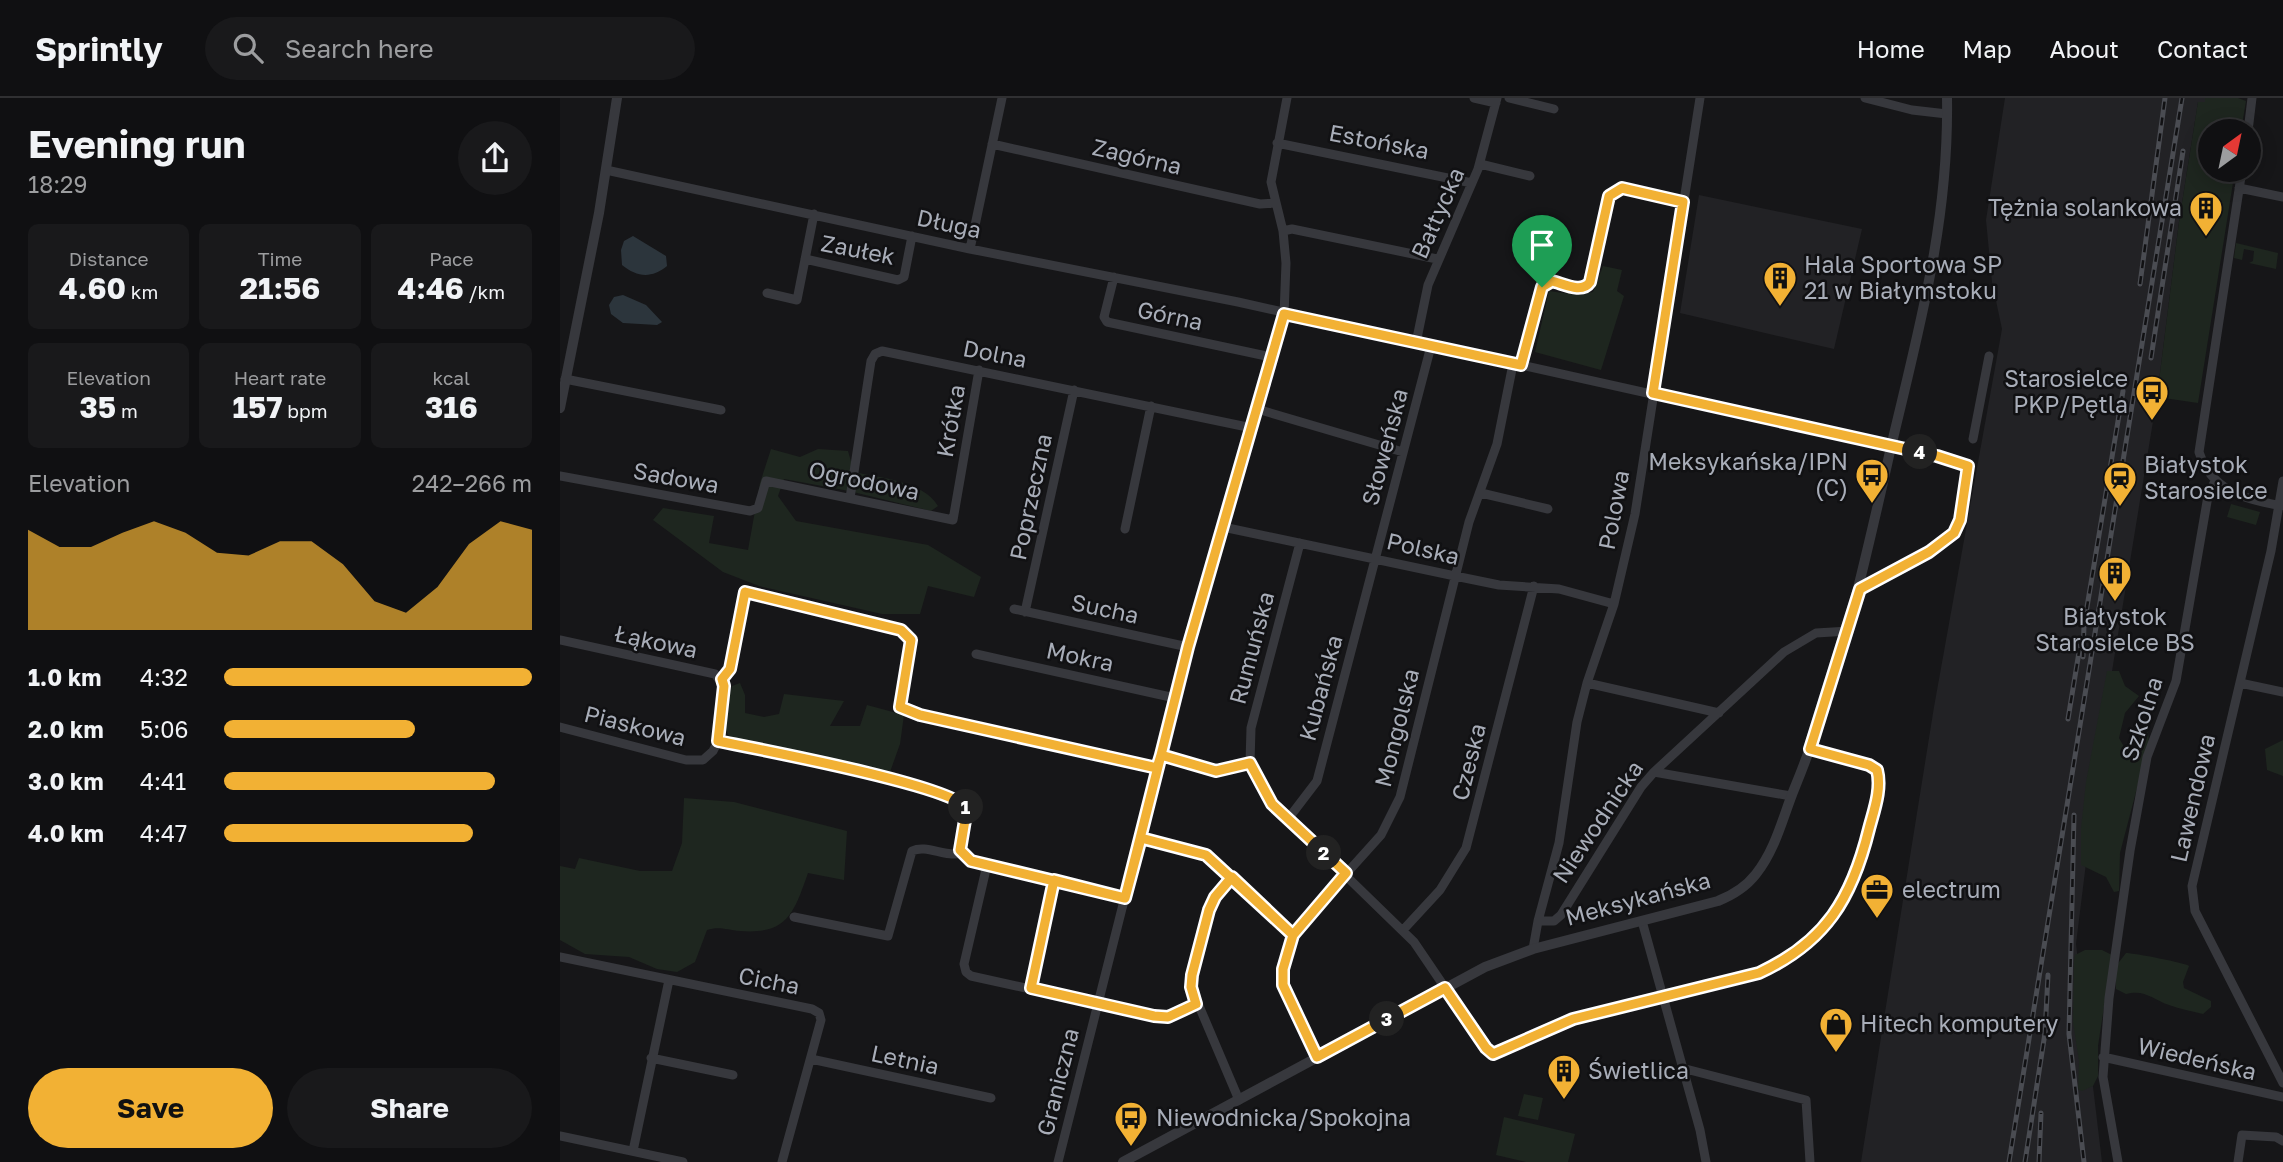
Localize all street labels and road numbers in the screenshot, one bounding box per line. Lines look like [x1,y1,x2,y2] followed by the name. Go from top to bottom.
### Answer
[1327,118,1432,164] street label: Estońska
[1090,132,1185,180] street label: Zagórna
[1405,163,1470,263] street label: Bałtycka
[914,203,984,243] street label: Długa
[819,228,897,270] street label: Zaułek
[1135,294,1205,336] street label: Górna
[961,333,1029,373] street label: Dolna
[930,382,970,459] street label: Krótka
[1355,385,1413,508] street label: Słoweńska
[1003,431,1057,563] street label: Poprzeczna
[806,455,922,505] street label: Ogrodowa
[631,456,721,498] street label: Sadowa
[1592,468,1634,552] street label: Polowa
[1384,526,1462,570] street label: Polska
[1069,587,1142,629] street label: Sucha
[1223,588,1279,707] street label: Rumuńska
[612,619,700,663] street label: Łąkowa
[1292,632,1348,744] street label: Kubańska
[1044,635,1117,677] street label: Mokra
[1368,666,1424,790] street label: Mongolska
[2114,673,2168,764] street label: Szkolna
[582,699,689,751] street label: Piaskowa
[1445,720,1491,803] street label: Czeska
[2164,731,2220,865] street label: Lawendowa
[1546,755,1648,888] street label: Niewodnicka
[1562,865,1713,931] street label: Meksykańska
[736,960,802,1000] street label: Cicha
[1030,1025,1084,1138] street label: Graniczna
[2135,1031,2259,1085] street label: Wiedeńska
[869,1038,942,1080] street label: Letnia

